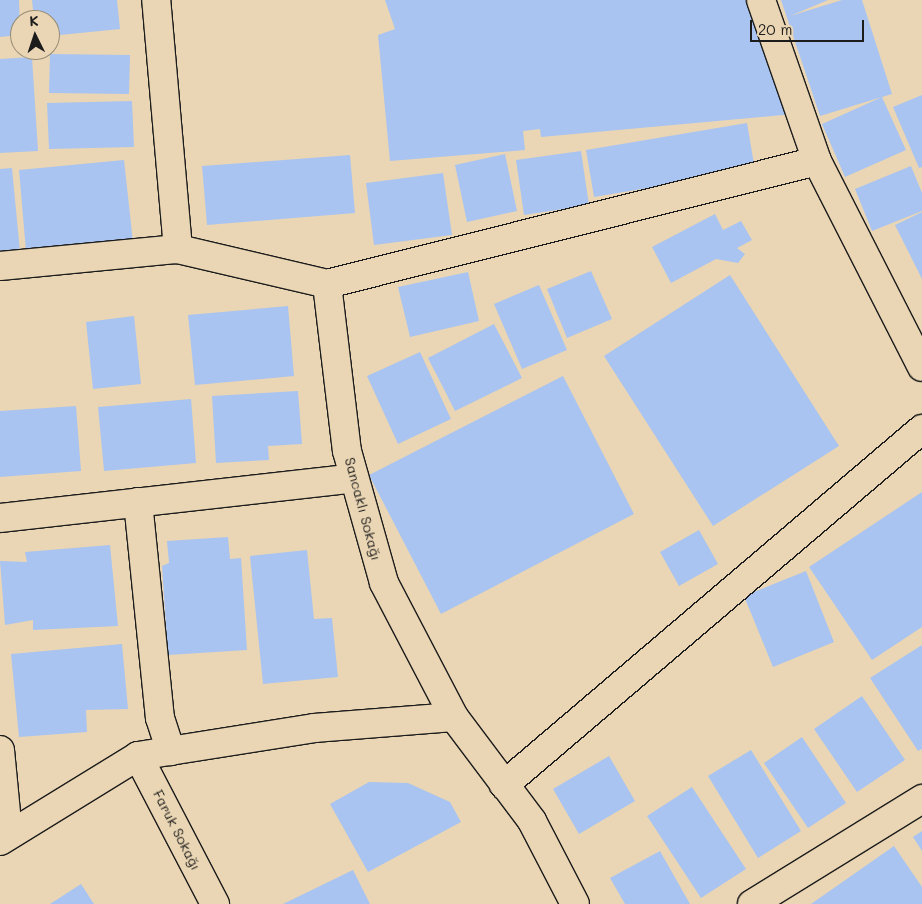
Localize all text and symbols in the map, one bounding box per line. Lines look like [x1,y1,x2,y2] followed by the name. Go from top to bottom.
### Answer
[10,10,60,60] north arrow
[752,10,866,42] scale bar
[29,11,39,30] text: K
[758,19,792,39] text: 20 m
[341,456,385,562] street label: Sancaklı Sokağı
[150,787,204,873] street label: Faruk Sokağı

